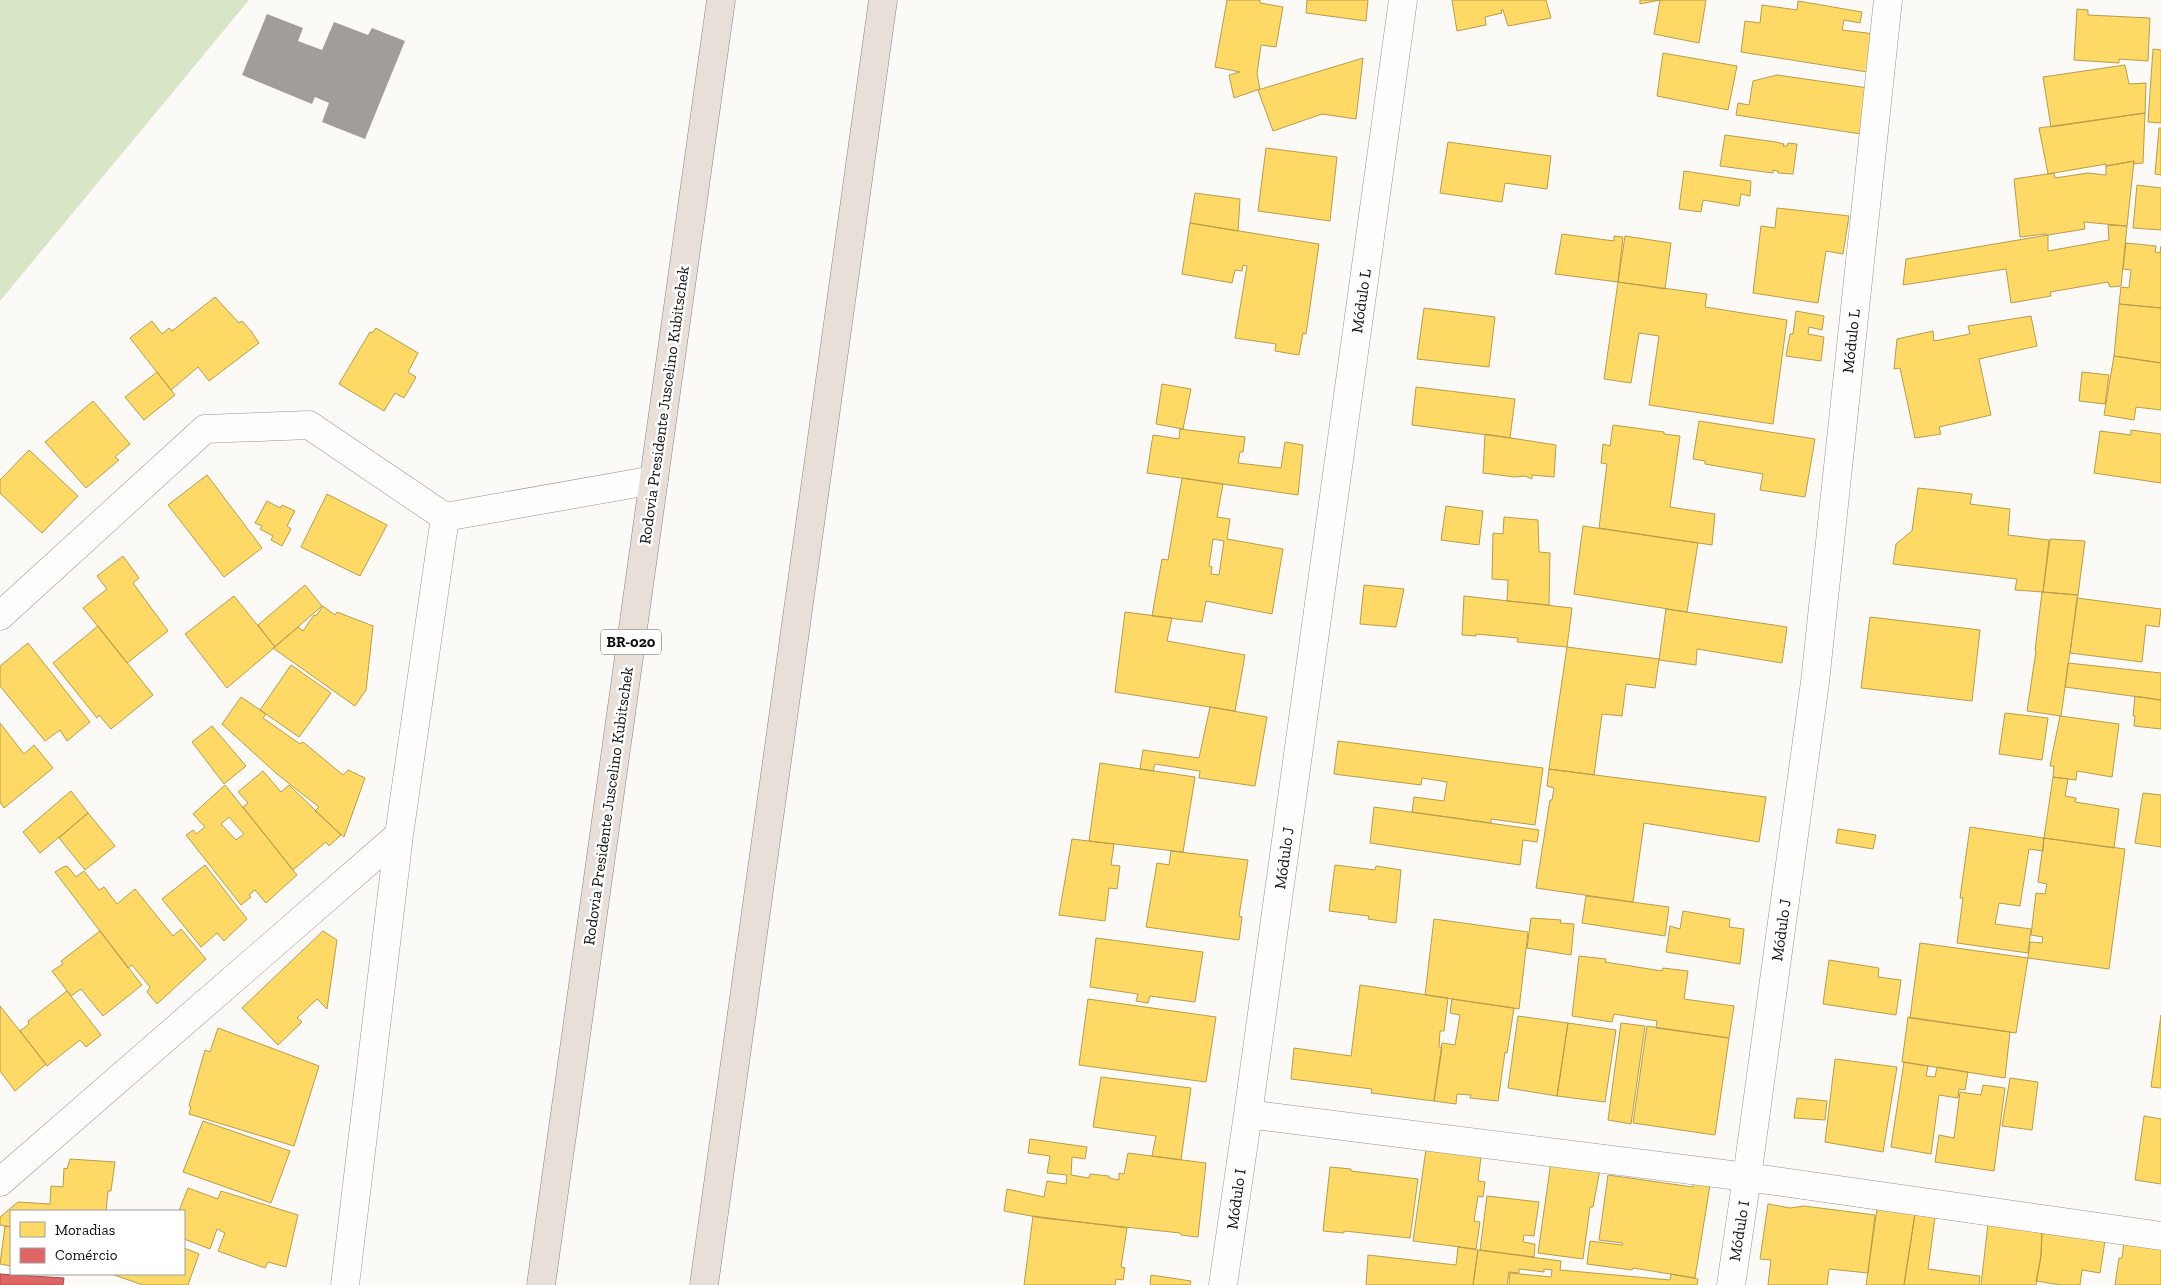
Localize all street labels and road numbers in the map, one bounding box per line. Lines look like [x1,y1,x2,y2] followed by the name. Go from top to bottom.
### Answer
[635,264,693,545] street label: Rodovia Presidente Juscelino Kubitschek
[1347,267,1375,334] street label: Módulo L
[1838,308,1864,374] street label: Módulo L
[601,630,661,654] road number: BR-020
[579,665,637,946] street label: Rodovia Presidente Juscelino Kubitschek
[1270,826,1298,890] street label: Módulo J
[1767,898,1795,962] street label: Módulo J
[1222,1167,1250,1231] street label: Módulo I
[1725,1199,1753,1263] street label: Módulo I

